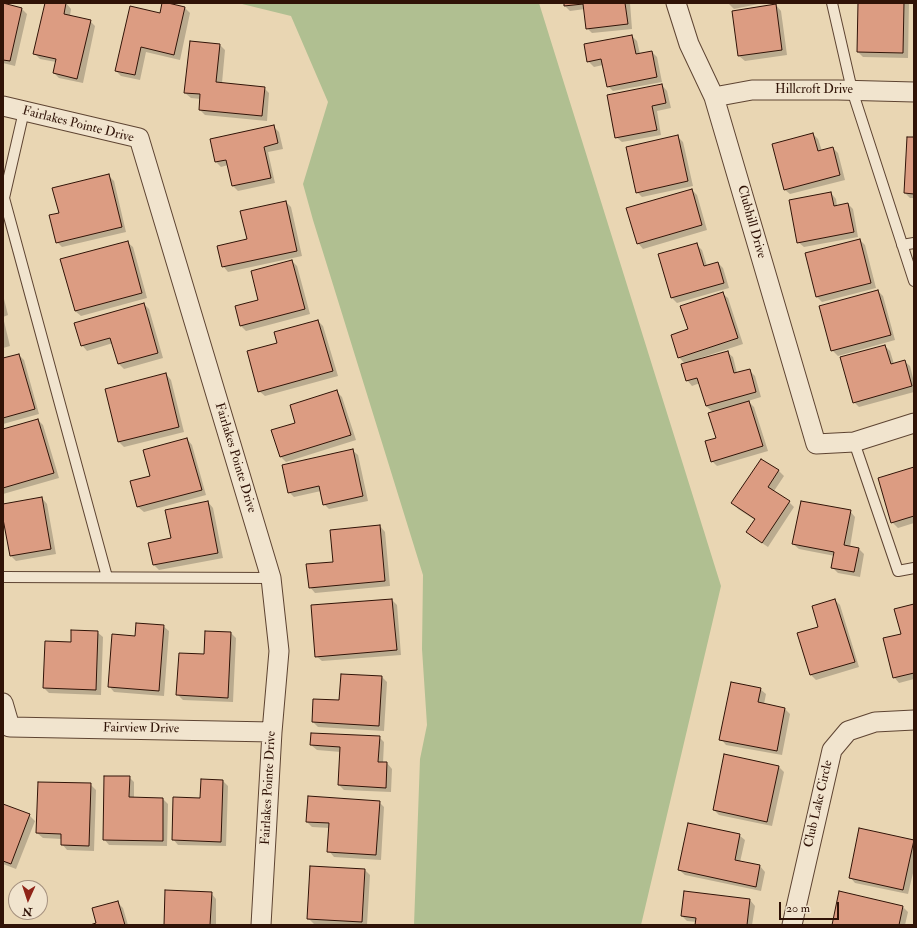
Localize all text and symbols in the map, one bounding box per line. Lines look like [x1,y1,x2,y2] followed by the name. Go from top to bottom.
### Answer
[775,82,853,98] street label: Hillcroft Drive
[21,104,135,146] street label: Fairlakes Pointe Drive
[733,184,769,260] street label: Clubhill Drive
[211,401,259,515] street label: Fairlakes Pointe Drive
[103,721,179,737] street label: Fairview Drive
[258,730,280,846] street label: Fairlakes Pointe Drive
[801,759,837,849] street label: Club Lake Circle
[8,880,48,920] north arrow
[781,894,841,920] scale bar
[786,901,810,916] text: 20 m
[22,905,33,918] text: N

